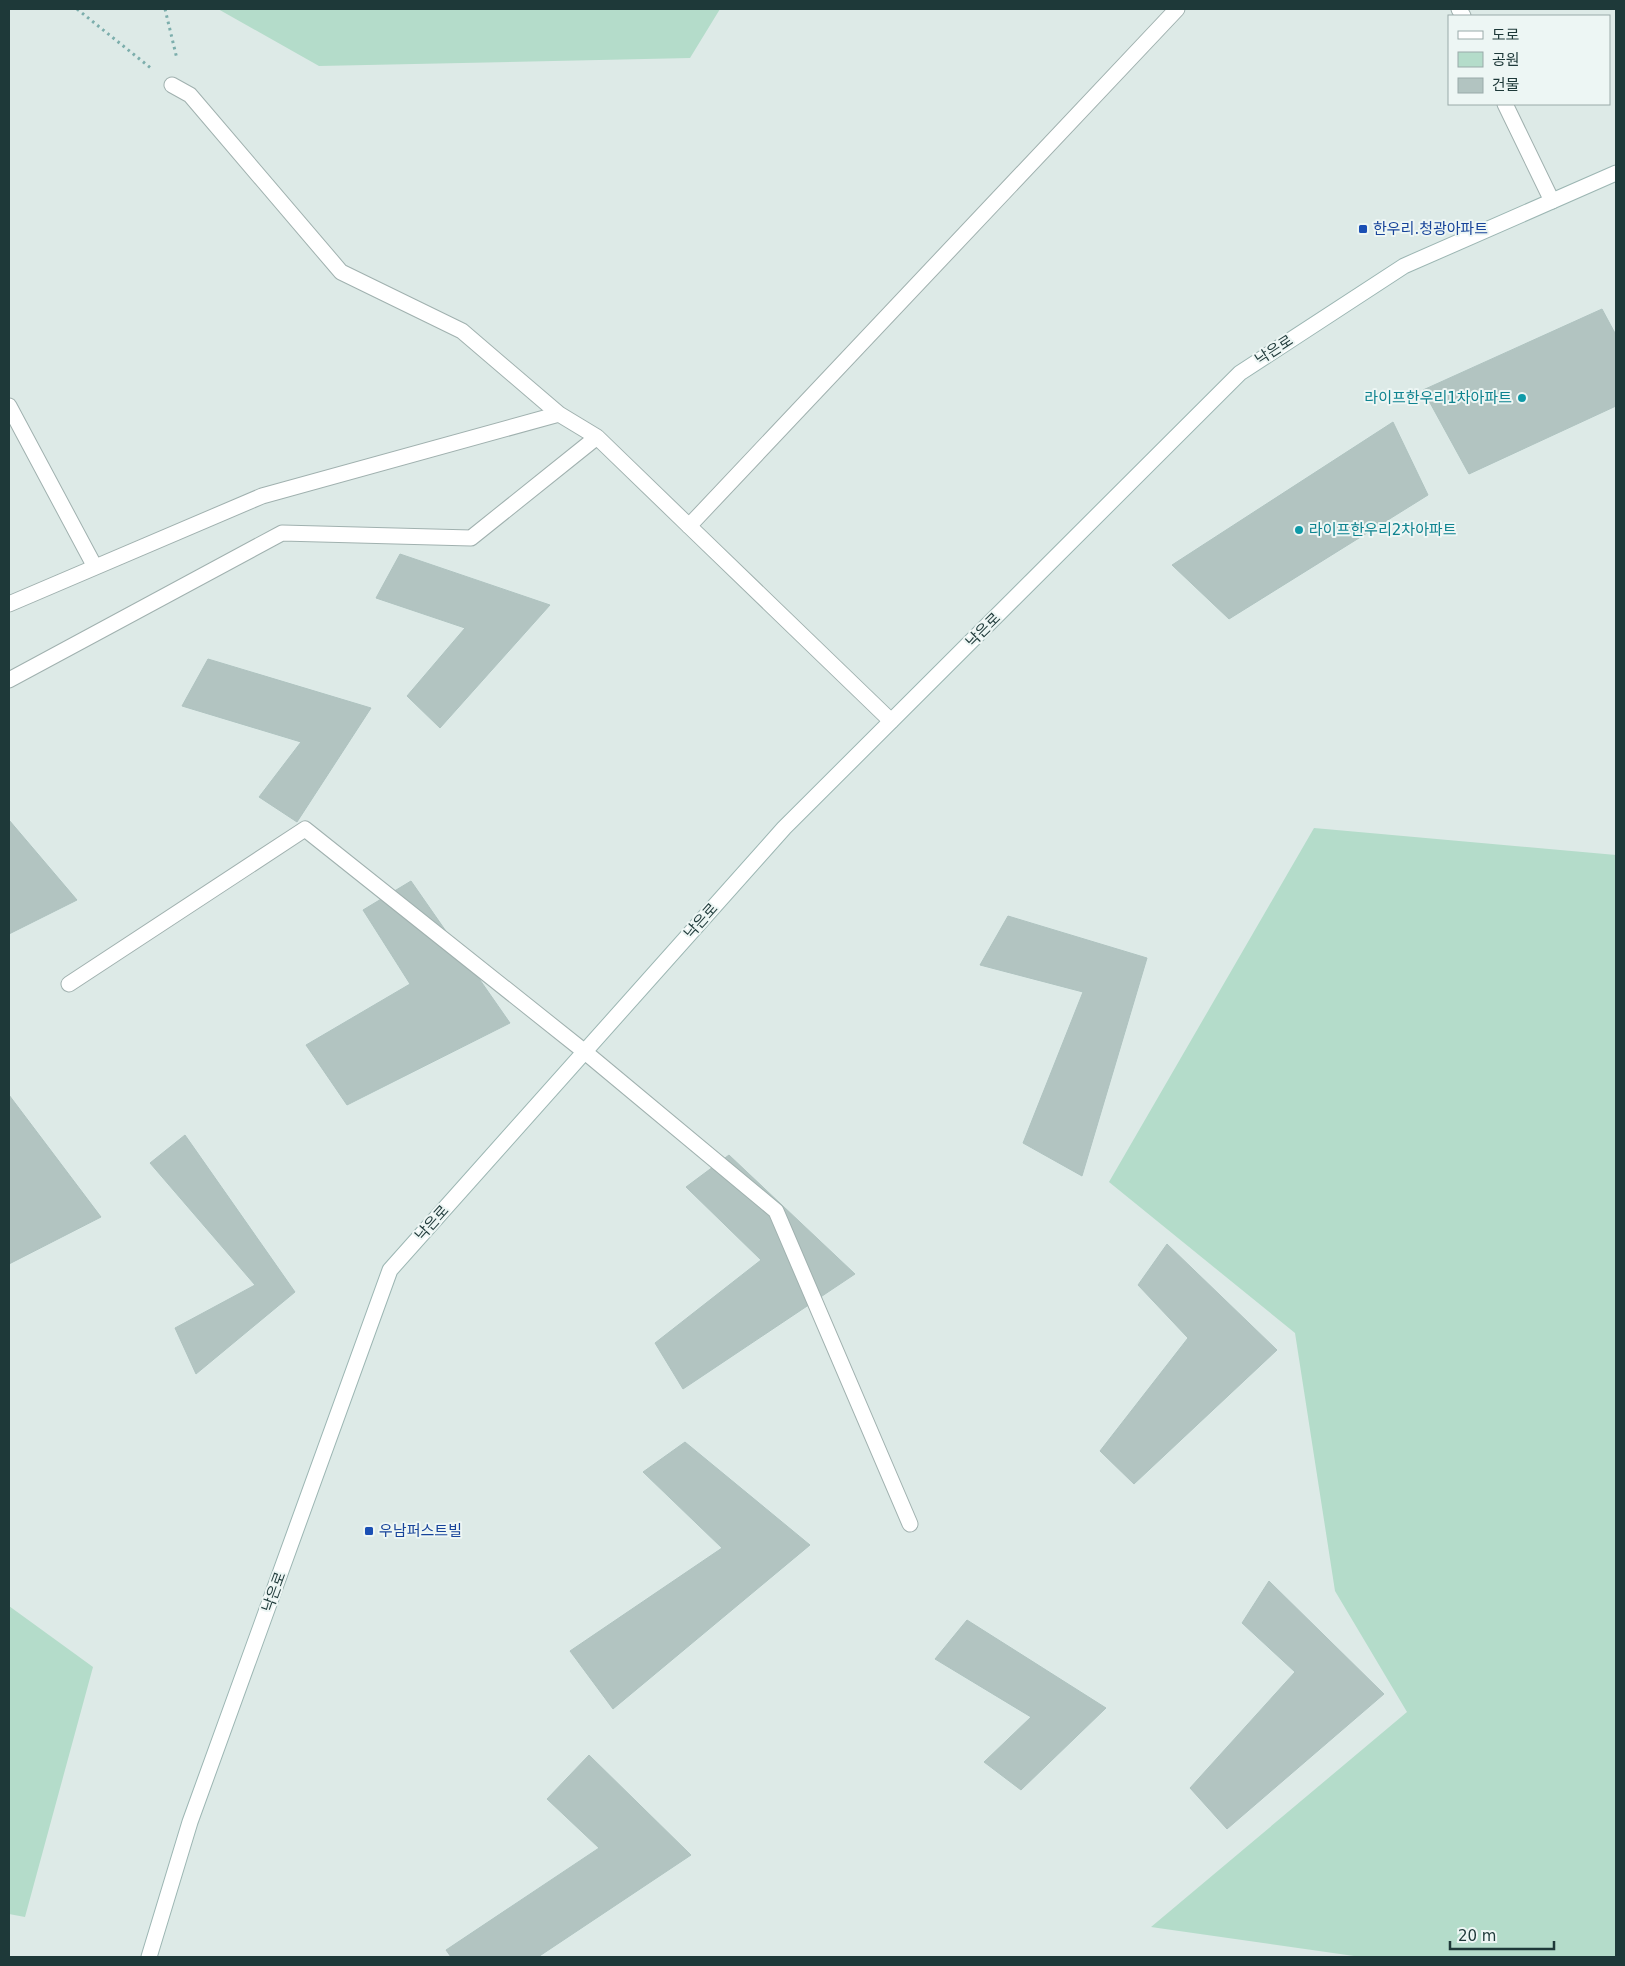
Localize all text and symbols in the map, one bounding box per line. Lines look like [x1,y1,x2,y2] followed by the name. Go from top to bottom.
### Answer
[1448,15,1610,105] legend
[1492,26,1520,44] text: 도로
[1492,51,1520,69] text: 공원
[1492,76,1520,94] text: 건물
[1373,220,1488,238] place label: 한우리.청광아파트
[1357,223,1369,235] marker: 한우리.청광아파트
[1252,331,1296,369] street label: 낙은로
[1364,389,1512,407] place label: 라이프한우리1차아파트
[1516,392,1528,404] marker: 라이프한우리1차아파트
[1309,521,1457,539] place label: 라이프한우리2차아파트
[1293,524,1305,536] marker: 라이프한우리2차아파트
[962,609,1004,651] street label: 낙은로
[680,900,722,942] street label: 낙은로
[411,1202,453,1244] street label: 낙은로
[379,1522,462,1540] place label: 우남퍼스트빌
[363,1525,375,1537] marker: 우남퍼스트빌
[258,1569,290,1615] street label: 낙은로
[1450,1918,1554,1950] scale bar
[1458,1927,1496,1945] text: 20 m

